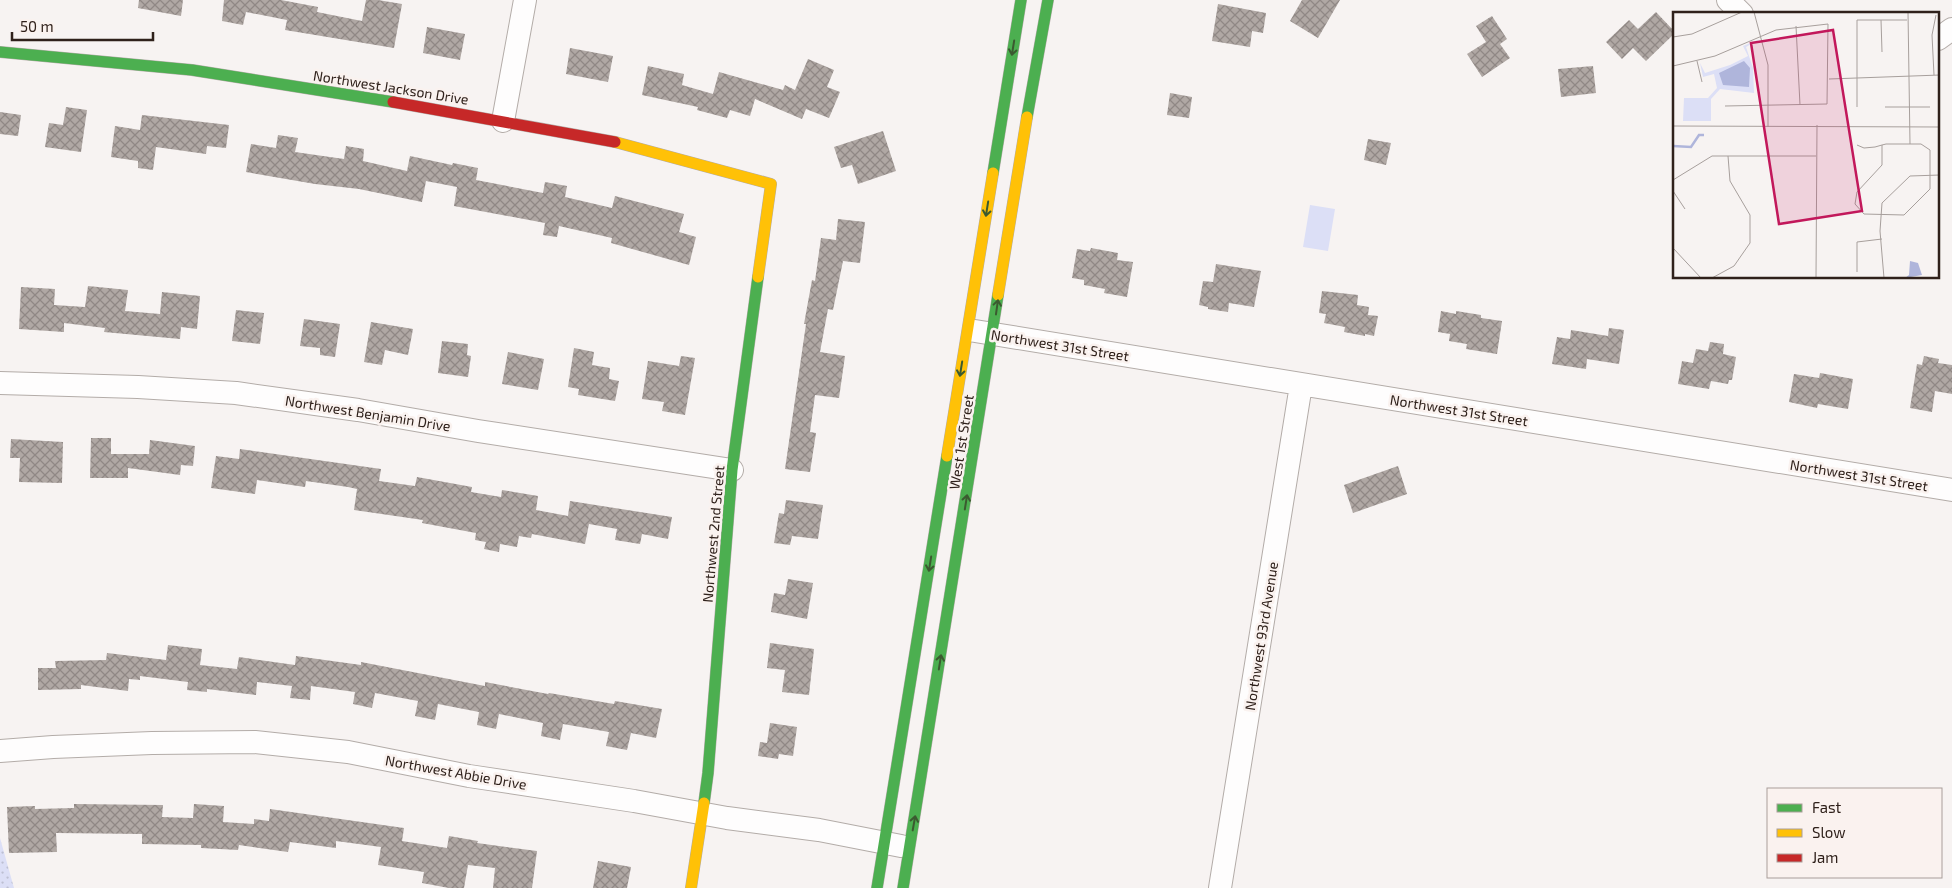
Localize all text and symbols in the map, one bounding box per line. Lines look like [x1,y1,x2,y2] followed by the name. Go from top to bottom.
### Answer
[12,10,154,42] scale bar
[1673,12,1940,279] inset map
[20,17,54,35] text: 50 m
[1007,40,1017,56] one-way arrow
[312,66,470,108] street label: Northwest Jackson Drive
[981,200,991,216] one-way arrow
[992,299,1002,315] one-way arrow
[990,326,1130,364] street label: Northwest 31st Street
[955,361,965,377] one-way arrow
[1389,391,1529,429] street label: Northwest 31st Street
[284,392,452,434] street label: Northwest Benjamin Drive
[945,393,977,491] street label: West 1st Street
[1789,456,1929,494] street label: Northwest 31st Street
[699,465,727,603] street label: Northwest 2nd Street
[961,494,971,510] one-way arrow
[924,556,934,572] one-way arrow
[1241,560,1281,712] street label: Northwest 93rd Avenue
[935,655,945,671] one-way arrow
[384,751,528,793] street label: Northwest Abbie Drive
[1767,788,1942,878] legend
[1812,798,1842,816] text: Fast
[909,815,919,831] one-way arrow
[1812,823,1846,841] text: Slow
[1812,848,1838,866] text: Jam

